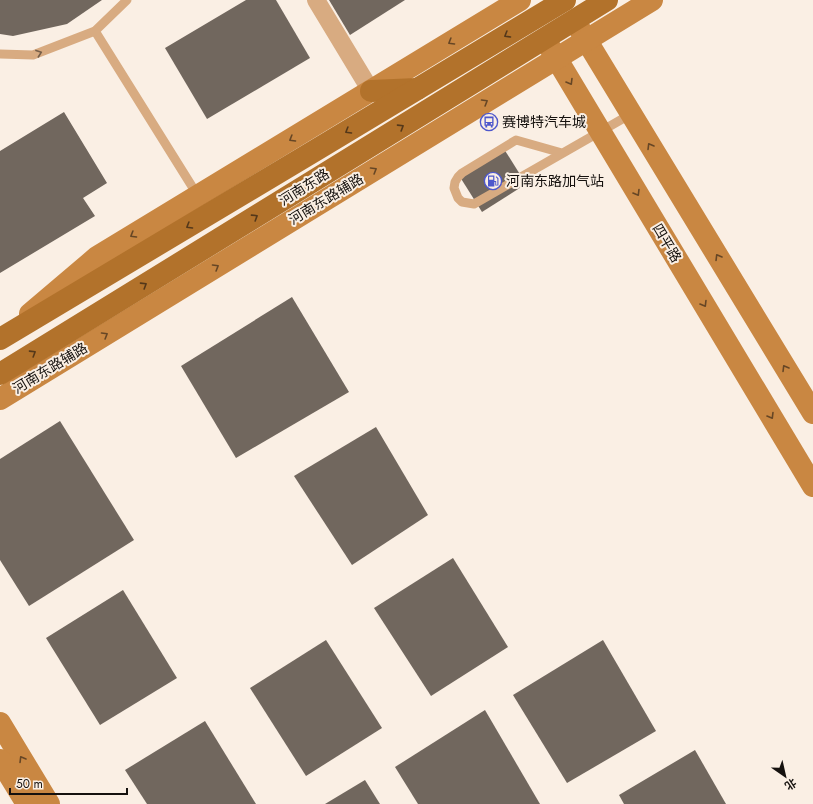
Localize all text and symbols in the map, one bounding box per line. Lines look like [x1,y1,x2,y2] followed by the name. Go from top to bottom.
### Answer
[504,30,511,37] one-way arrow
[448,38,455,45] one-way arrow
[35,49,42,57] one-way arrow
[566,78,573,85] one-way arrow
[481,99,488,106] one-way arrow
[479,112,499,132] bus stop icon: 赛博特汽车城
[502,112,586,132] place label: 赛博特汽车城
[397,124,404,131] one-way arrow
[345,126,352,134] one-way arrow
[289,134,296,141] one-way arrow
[647,143,655,150] one-way arrow
[275,164,333,210] street label: 河南东路
[370,167,377,174] one-way arrow
[285,169,367,229] street label: 河南东路辅路
[483,171,503,191] fuel station icon: 河南东路加气站
[506,171,604,191] place label: 河南东路加气站
[633,189,640,196] one-way arrow
[250,215,257,222] one-way arrow
[648,220,686,266] street label: 四平路
[186,222,193,229] one-way arrow
[130,231,137,238] one-way arrow
[715,254,722,261] one-way arrow
[212,264,219,271] one-way arrow
[140,283,147,290] one-way arrow
[700,300,707,307] one-way arrow
[101,332,108,339] one-way arrow
[9,338,91,398] street label: 河南东路辅路
[29,351,36,358] one-way arrow
[783,365,790,372] one-way arrow
[767,412,774,419] one-way arrow
[19,756,26,763] one-way arrow
[765,756,805,796] north arrow
[10,770,127,796] scale bar
[16,775,43,793] text: 50 m
[782,775,800,794] text: 北

